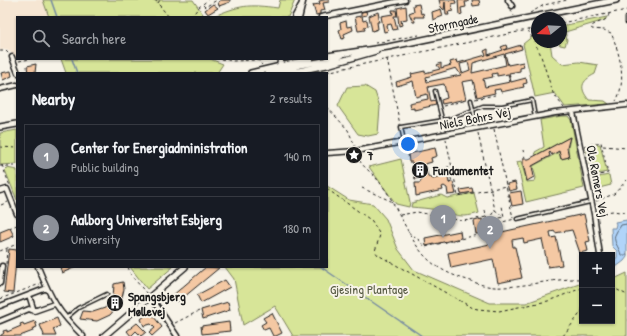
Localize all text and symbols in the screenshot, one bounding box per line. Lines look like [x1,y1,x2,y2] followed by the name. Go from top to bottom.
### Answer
[426,9,480,37] street label: Stormgade
[531,12,567,48] north arrow
[16,16,328,60] search box
[30,27,52,49] icon: search
[62,28,126,49] text: Search here
[32,87,75,110] text: Nearby
[270,89,312,107] text: 2 results
[438,102,512,134] street label: Niels Bohrs Vej
[398,134,418,154] your location
[71,137,248,158] text: Center for Energiadministration
[582,144,614,218] street label: Ole Rømers Vej
[344,145,364,165] place icon: 7
[366,146,374,164] place label: 7
[44,147,48,165] text: 1
[284,147,311,165] text: 140 m
[71,158,139,176] text: Public building
[410,160,430,180] building icon: Fundamentet
[432,161,494,179] place label: Fundamentet
[430,205,456,238] pin: 1
[71,209,222,230] text: Aalborg Universitet Esbjerg
[477,216,503,249] pin: 2
[43,219,49,237] text: 2
[283,219,311,237] text: 180 m
[71,230,120,248] text: University
[579,252,615,324] map controls
[579,252,615,288] button: +
[330,280,408,298] park label: Gjesing Plantage
[128,287,186,320] place label: Spangsbjerg Møllevej
[579,288,615,324] button: −
[105,293,125,313] building icon: Spangsbjerg Møllevej

